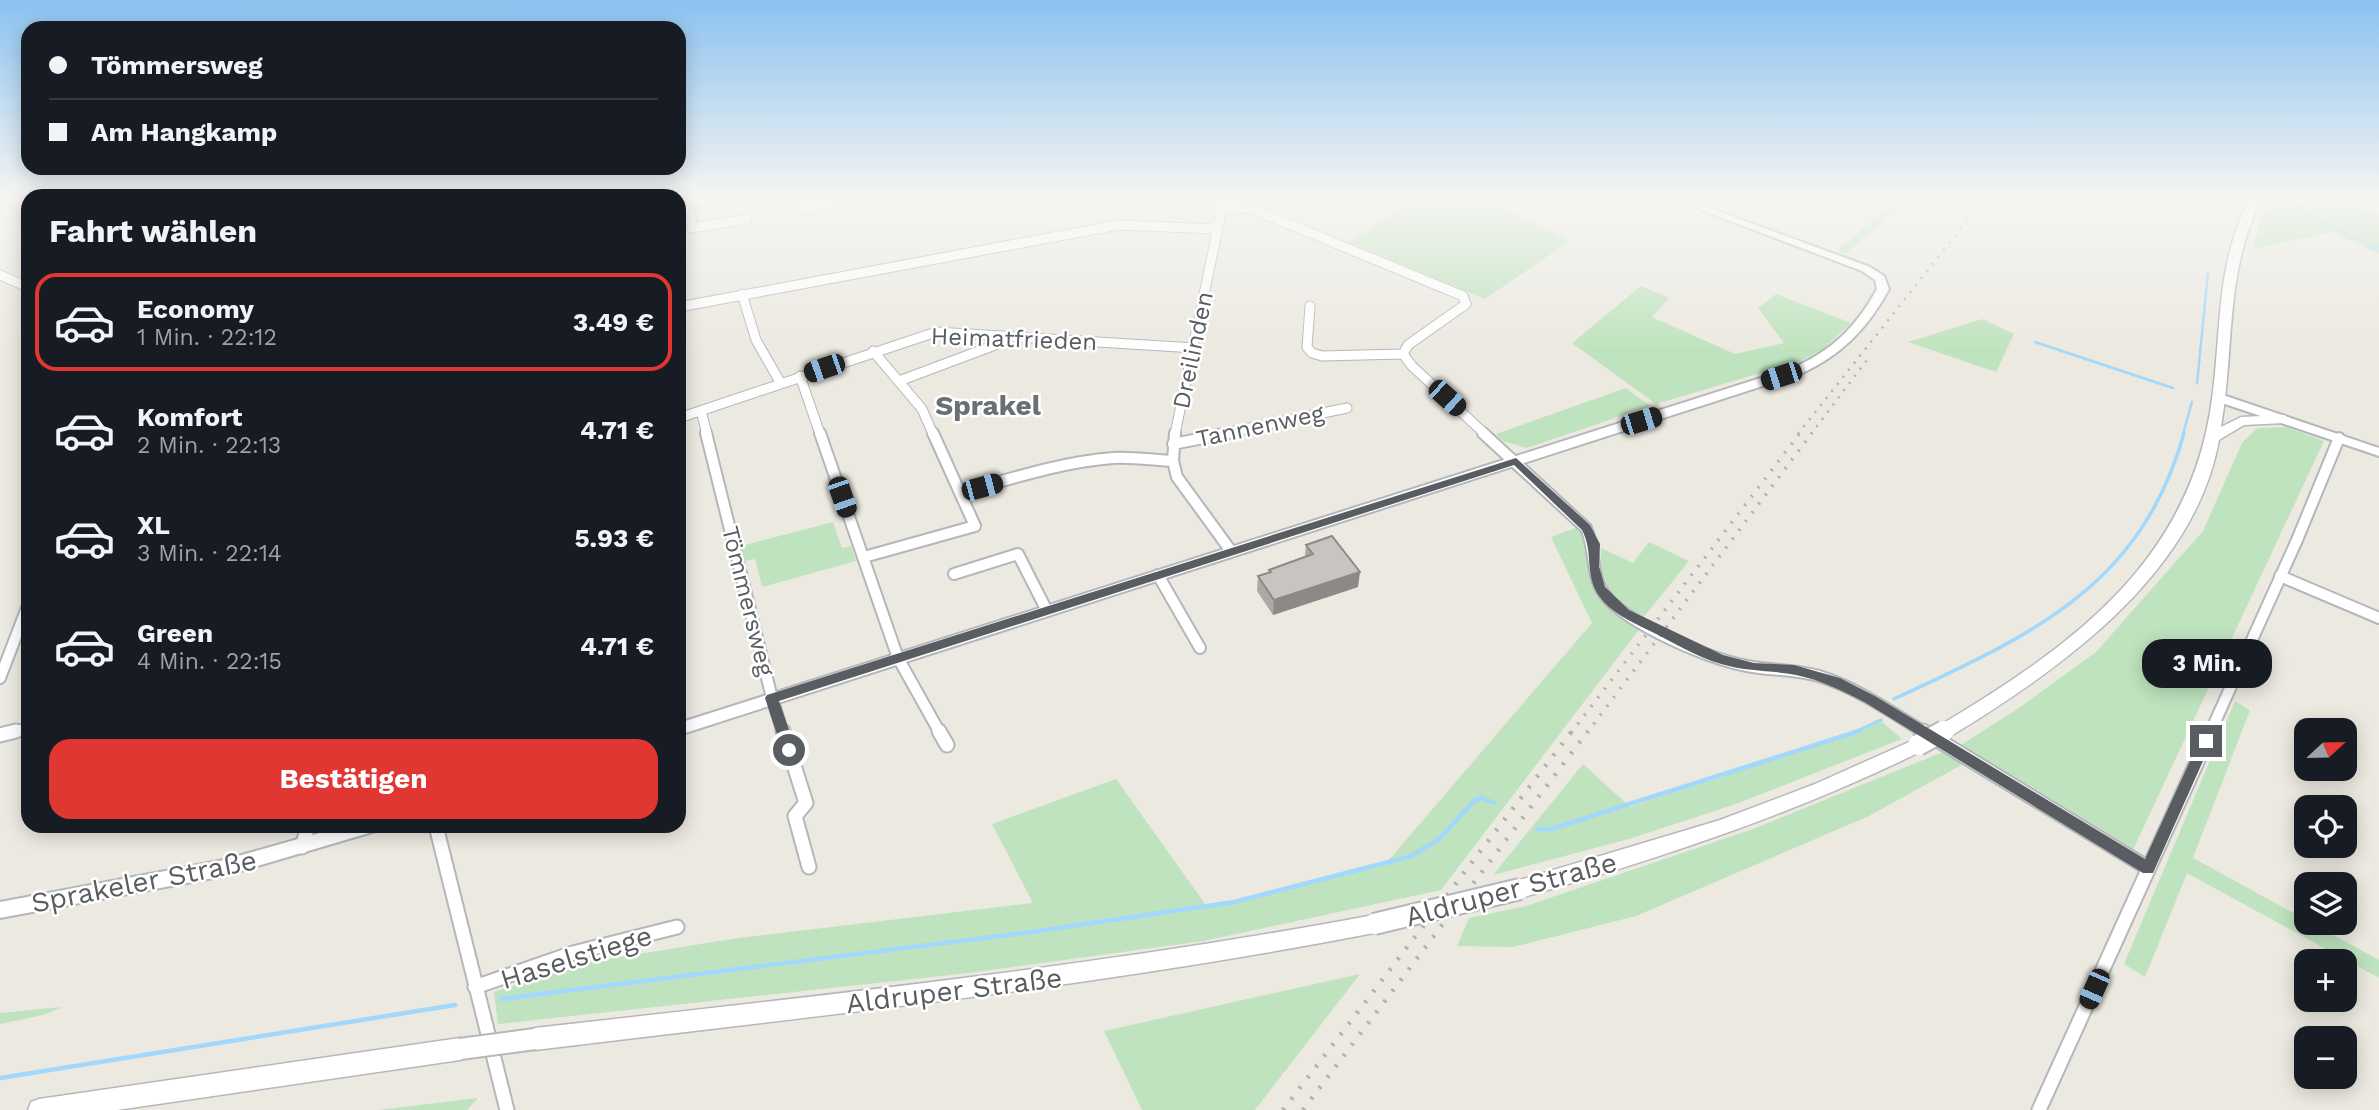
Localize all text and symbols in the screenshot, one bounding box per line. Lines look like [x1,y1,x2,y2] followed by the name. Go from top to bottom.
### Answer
[91,50,263,80] text: Tömmersweg
[91,117,277,147] text: Am Hangkamp
[49,212,257,250] text: Fahrt wählen
[1167,289,1219,411] street label: Dreilinden
[53,291,116,354] icon: car
[137,294,254,324] text: Economy
[573,307,654,337] text: 3.49 €
[930,322,1098,356] street label: Heimatfrieden
[137,324,277,351] text: 1 Min. · 22:12
[801,351,848,385] car
[1758,360,1805,392] car
[1425,376,1470,420] car
[935,389,1042,422] district label: Sprakel
[53,399,116,462] icon: car
[1193,399,1327,453] street label: Tannenweg
[137,402,242,432] text: Komfort
[1618,405,1665,437] car
[580,415,654,445] text: 4.71 €
[137,432,281,459] text: 2 Min. · 22:13
[959,471,1006,503] car
[826,474,859,520] car
[53,507,116,570] icon: car
[137,510,170,540] text: XL
[574,523,654,553] text: 5.93 €
[716,523,780,679] street label: Tömmersweg
[137,540,282,567] text: 3 Min. · 22:14
[53,615,116,678] icon: car
[137,618,213,648] text: Green
[580,631,654,661] text: 4.71 €
[2141,640,2271,688] callout: 3 Min.
[137,648,282,675] text: 4 Min. · 22:15
[2173,650,2241,677] text: 3 Min.
[2294,718,2357,780] north arrow
[2294,718,2357,1089] map controls
[2190,725,2222,757] route end
[773,734,805,766] route start
[49,739,658,819] button: Bestätigen
[2294,795,2357,858] button: locate
[29,843,260,920] street label: Sprakeler Straße
[1402,845,1620,934] street label: Aldruper Straße
[2294,872,2357,935] button: layers
[496,919,656,996] street label: Haselstiege
[2294,949,2357,1012] button: +
[844,961,1064,1020] street label: Aldruper Straße
[2076,966,2113,1012] car
[2294,1026,2357,1089] button: −

